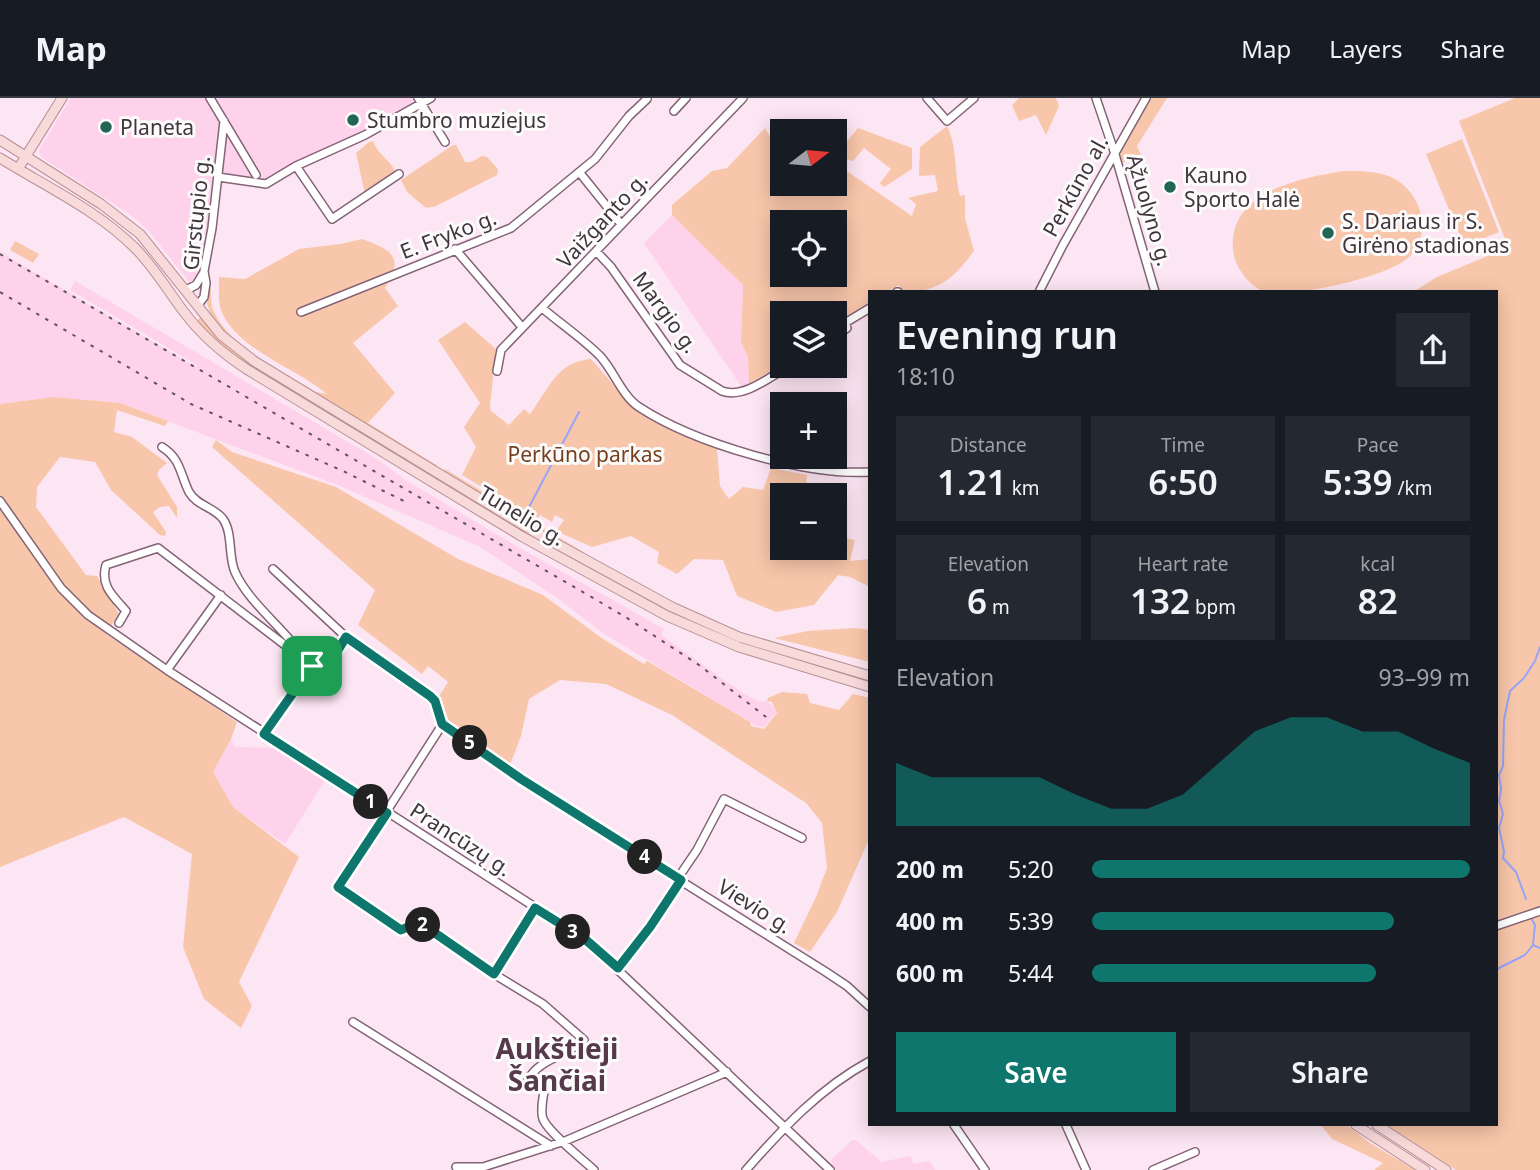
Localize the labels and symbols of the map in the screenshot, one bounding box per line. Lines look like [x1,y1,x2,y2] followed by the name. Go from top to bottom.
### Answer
[367,106,546,134] place label: Stumbro muziejus
[345,112,361,128] marker: Stumbro muziejus
[120,113,194,141] place label: Planeta
[98,119,114,135] marker: Planeta
[770,119,847,196] north arrow
[1036,131,1114,241] street label: Perkūno al.
[1121,151,1179,269] street label: Ąžuolyno g.
[176,154,216,272] street label: Girstupio g.
[1184,161,1300,213] place label: Kauno Sporto Halė
[550,166,654,274] street label: Vaižganto g.
[1162,179,1178,195] marker: Kauno Sporto Halė
[396,203,500,265] street label: E. Fryko g.
[1342,207,1509,259] place label: S. Dariaus ir S. Girėno stadionas
[1320,225,1336,241] marker: S. Dariaus ir S. Girėno stadionas
[627,266,705,358] street label: Margio g.
[508,440,662,468] park label: Perkūno parkas
[474,478,570,552] street label: Tunelio g.
[282,636,342,696] pin
[452,726,488,760] pin: 5
[354,784,388,820] pin: 1
[405,796,517,882] street label: Prancūzų g.
[628,840,662,874] pin: 4
[713,872,797,940] street label: Vievio g.
[406,908,440,942] pin: 2
[556,914,590,950] pin: 3
[496,1029,618,1099] district label: Aukštieji Šančiai

